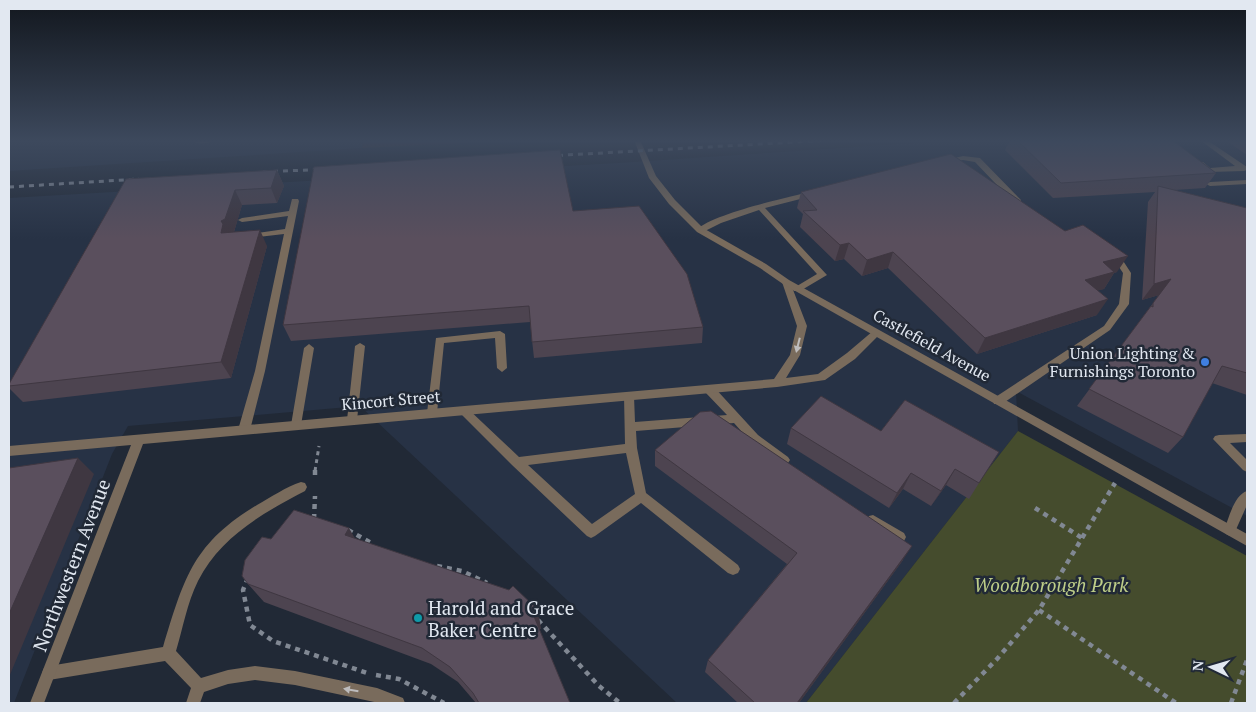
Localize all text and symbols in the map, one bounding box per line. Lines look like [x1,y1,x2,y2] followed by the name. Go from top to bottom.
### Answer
[869,304,995,386] street label: Castlefield Avenue
[794,338,802,353] one-way arrow
[1050,342,1195,382] place label: Union Lighting & Furnishings Toronto
[1199,356,1211,368] marker: Union Lighting & Furnishings Toronto
[341,385,441,415] street label: Kincort Street
[27,475,115,655] street label: Northwestern Avenue
[973,572,1129,597] park label: Woodborough Park
[428,595,574,642] place label: Harold and Grace Baker Centre
[412,612,424,624] marker: Harold and Grace Baker Centre
[1186,642,1236,692] north arrow
[1188,659,1208,672] text: N
[343,686,359,694] one-way arrow

